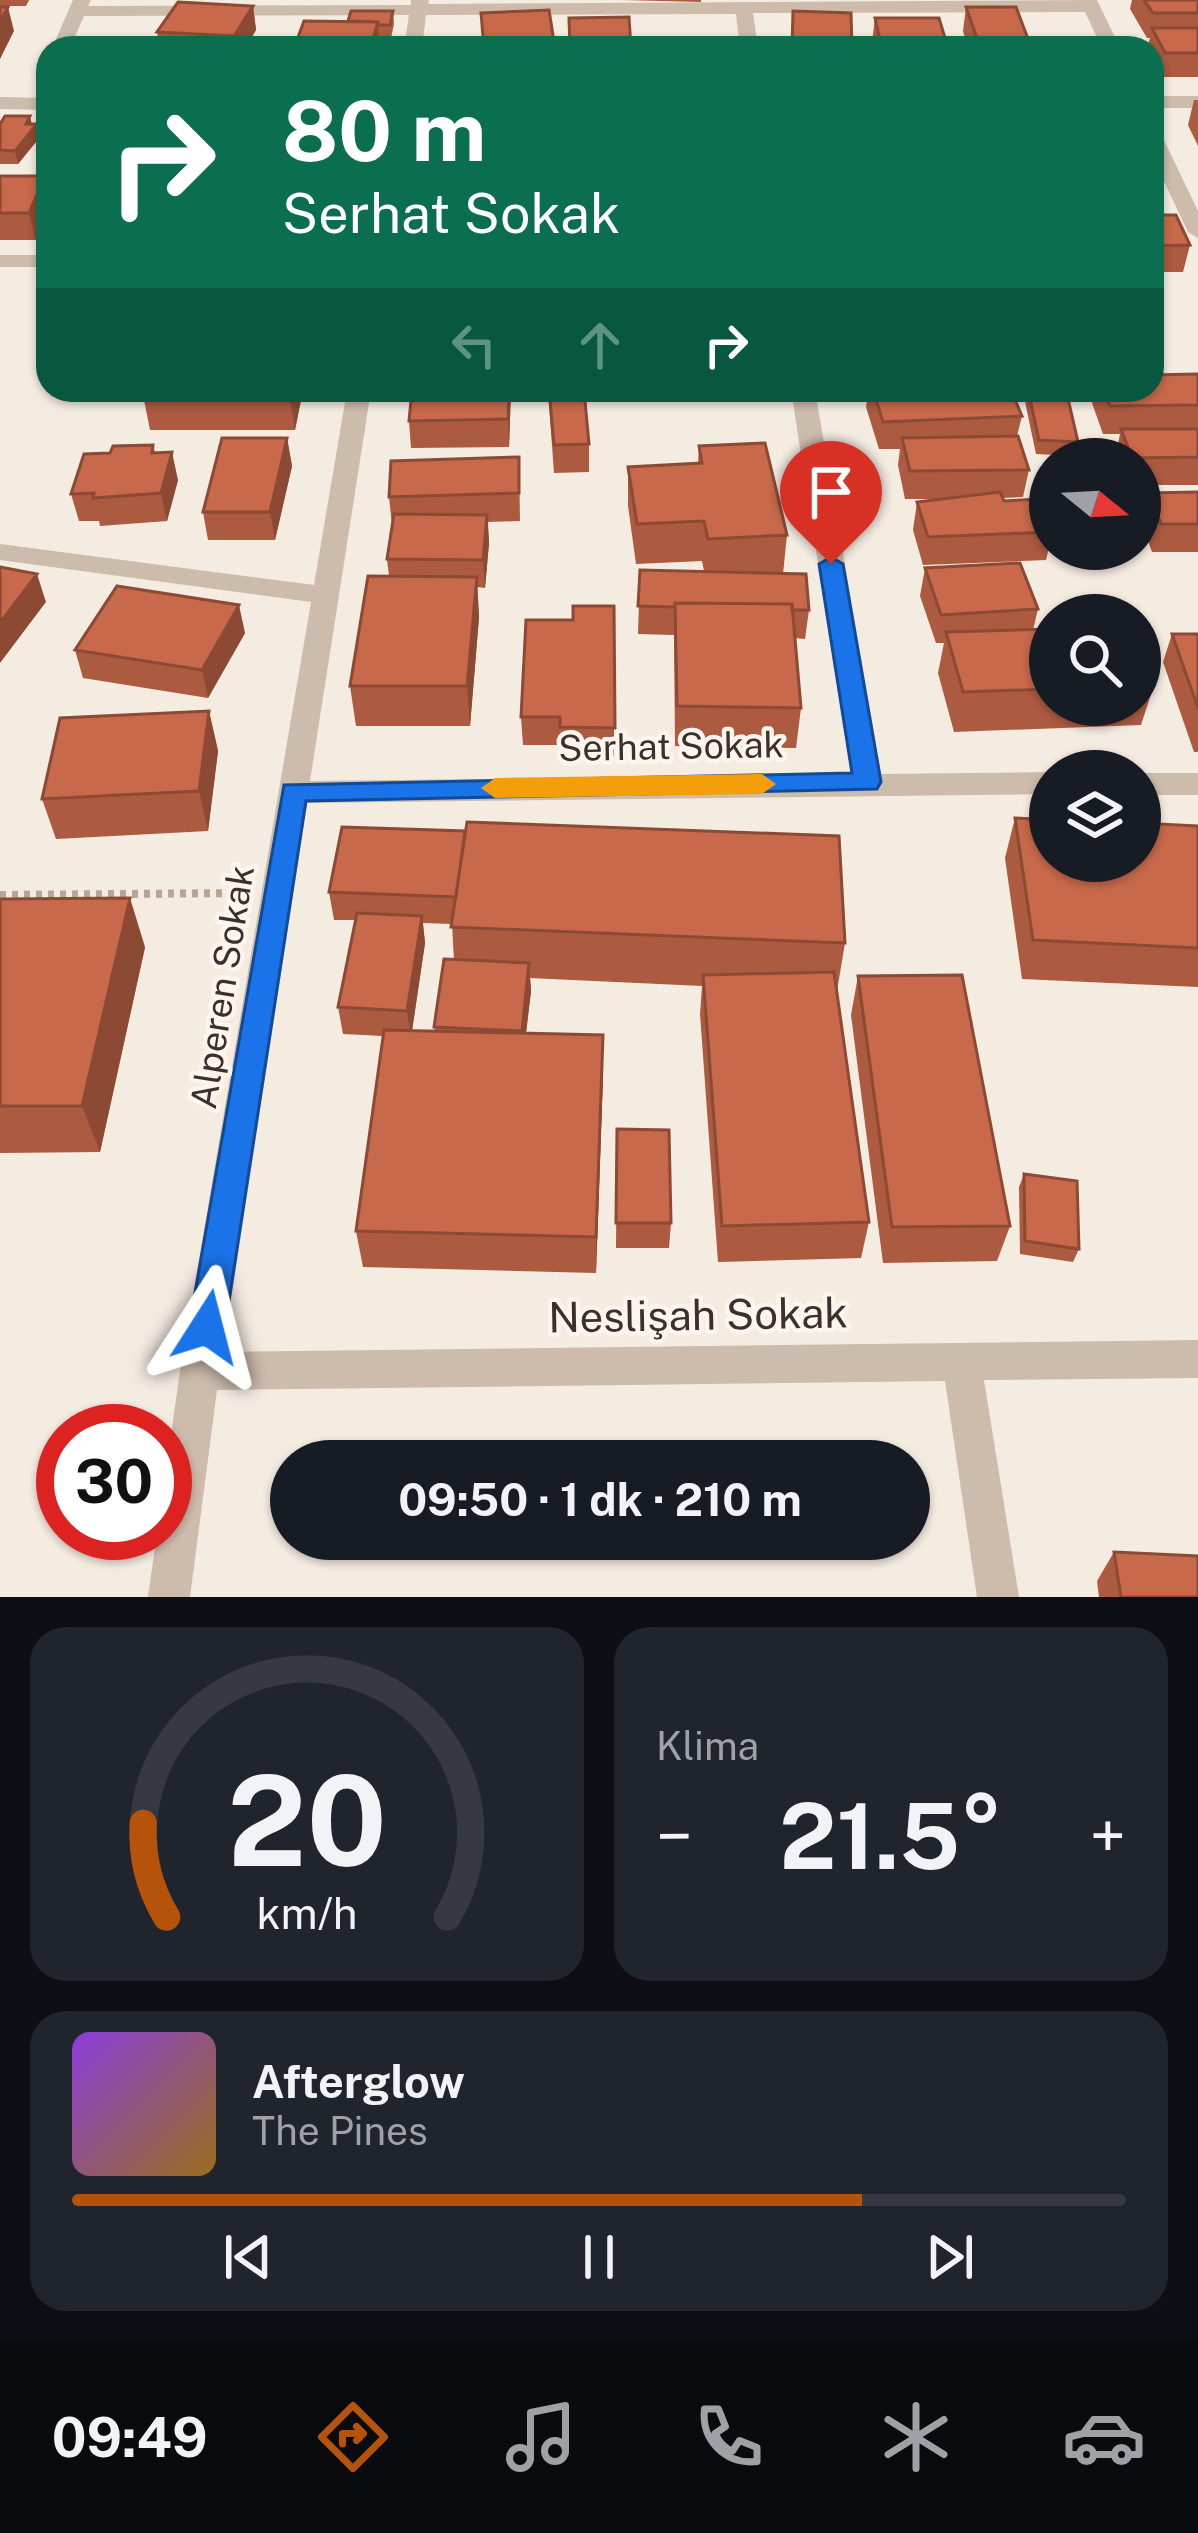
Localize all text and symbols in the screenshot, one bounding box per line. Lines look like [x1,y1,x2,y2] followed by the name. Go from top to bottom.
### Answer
[282,81,486,180] text: 80 m
[84,84,240,240] icon: right
[282,182,620,245] text: Serhat Sokak
[441,312,507,378] icon: left
[567,312,633,378] icon: ahead
[693,312,759,378] icon: right
[1029,438,1161,570] north arrow
[1029,438,1161,882] map controls
[780,441,882,564] pin
[798,459,864,525] icon: arrive
[1029,594,1161,726] button: search
[558,723,784,769] street label: Serhat Sokak
[1029,750,1161,882] button: layers
[182,862,262,1112] street label: Alperen Sokak
[144,1264,270,1390] position arrow
[548,1287,848,1342] street label: Neslişah Sokak
[36,1404,192,1560] speed limit sign: 30
[398,1473,802,1526] text: 09:50 · 1 dk · 210 m
[656,1723,759,1769] text: Klima
[227,1747,387,1894] text: 20
[779,1783,1003,1889] text: 21.5°
[656,1797,693,1875] text: −
[1089,1797,1126,1875] text: +
[257,1888,357,1939] text: km/h
[252,2055,465,2108] text: Afterglow
[252,2108,428,2154] text: The Pines
[215,2224,281,2290] icon: previous
[566,2224,632,2290] icon: pause
[917,2224,983,2290] icon: next
[311,2395,395,2479] icon: directions
[499,2395,583,2479] icon: music
[687,2395,771,2479] icon: phone
[874,2395,958,2479] icon: climate
[1062,2395,1146,2479] icon: car
[52,2406,207,2469] text: 09:49

